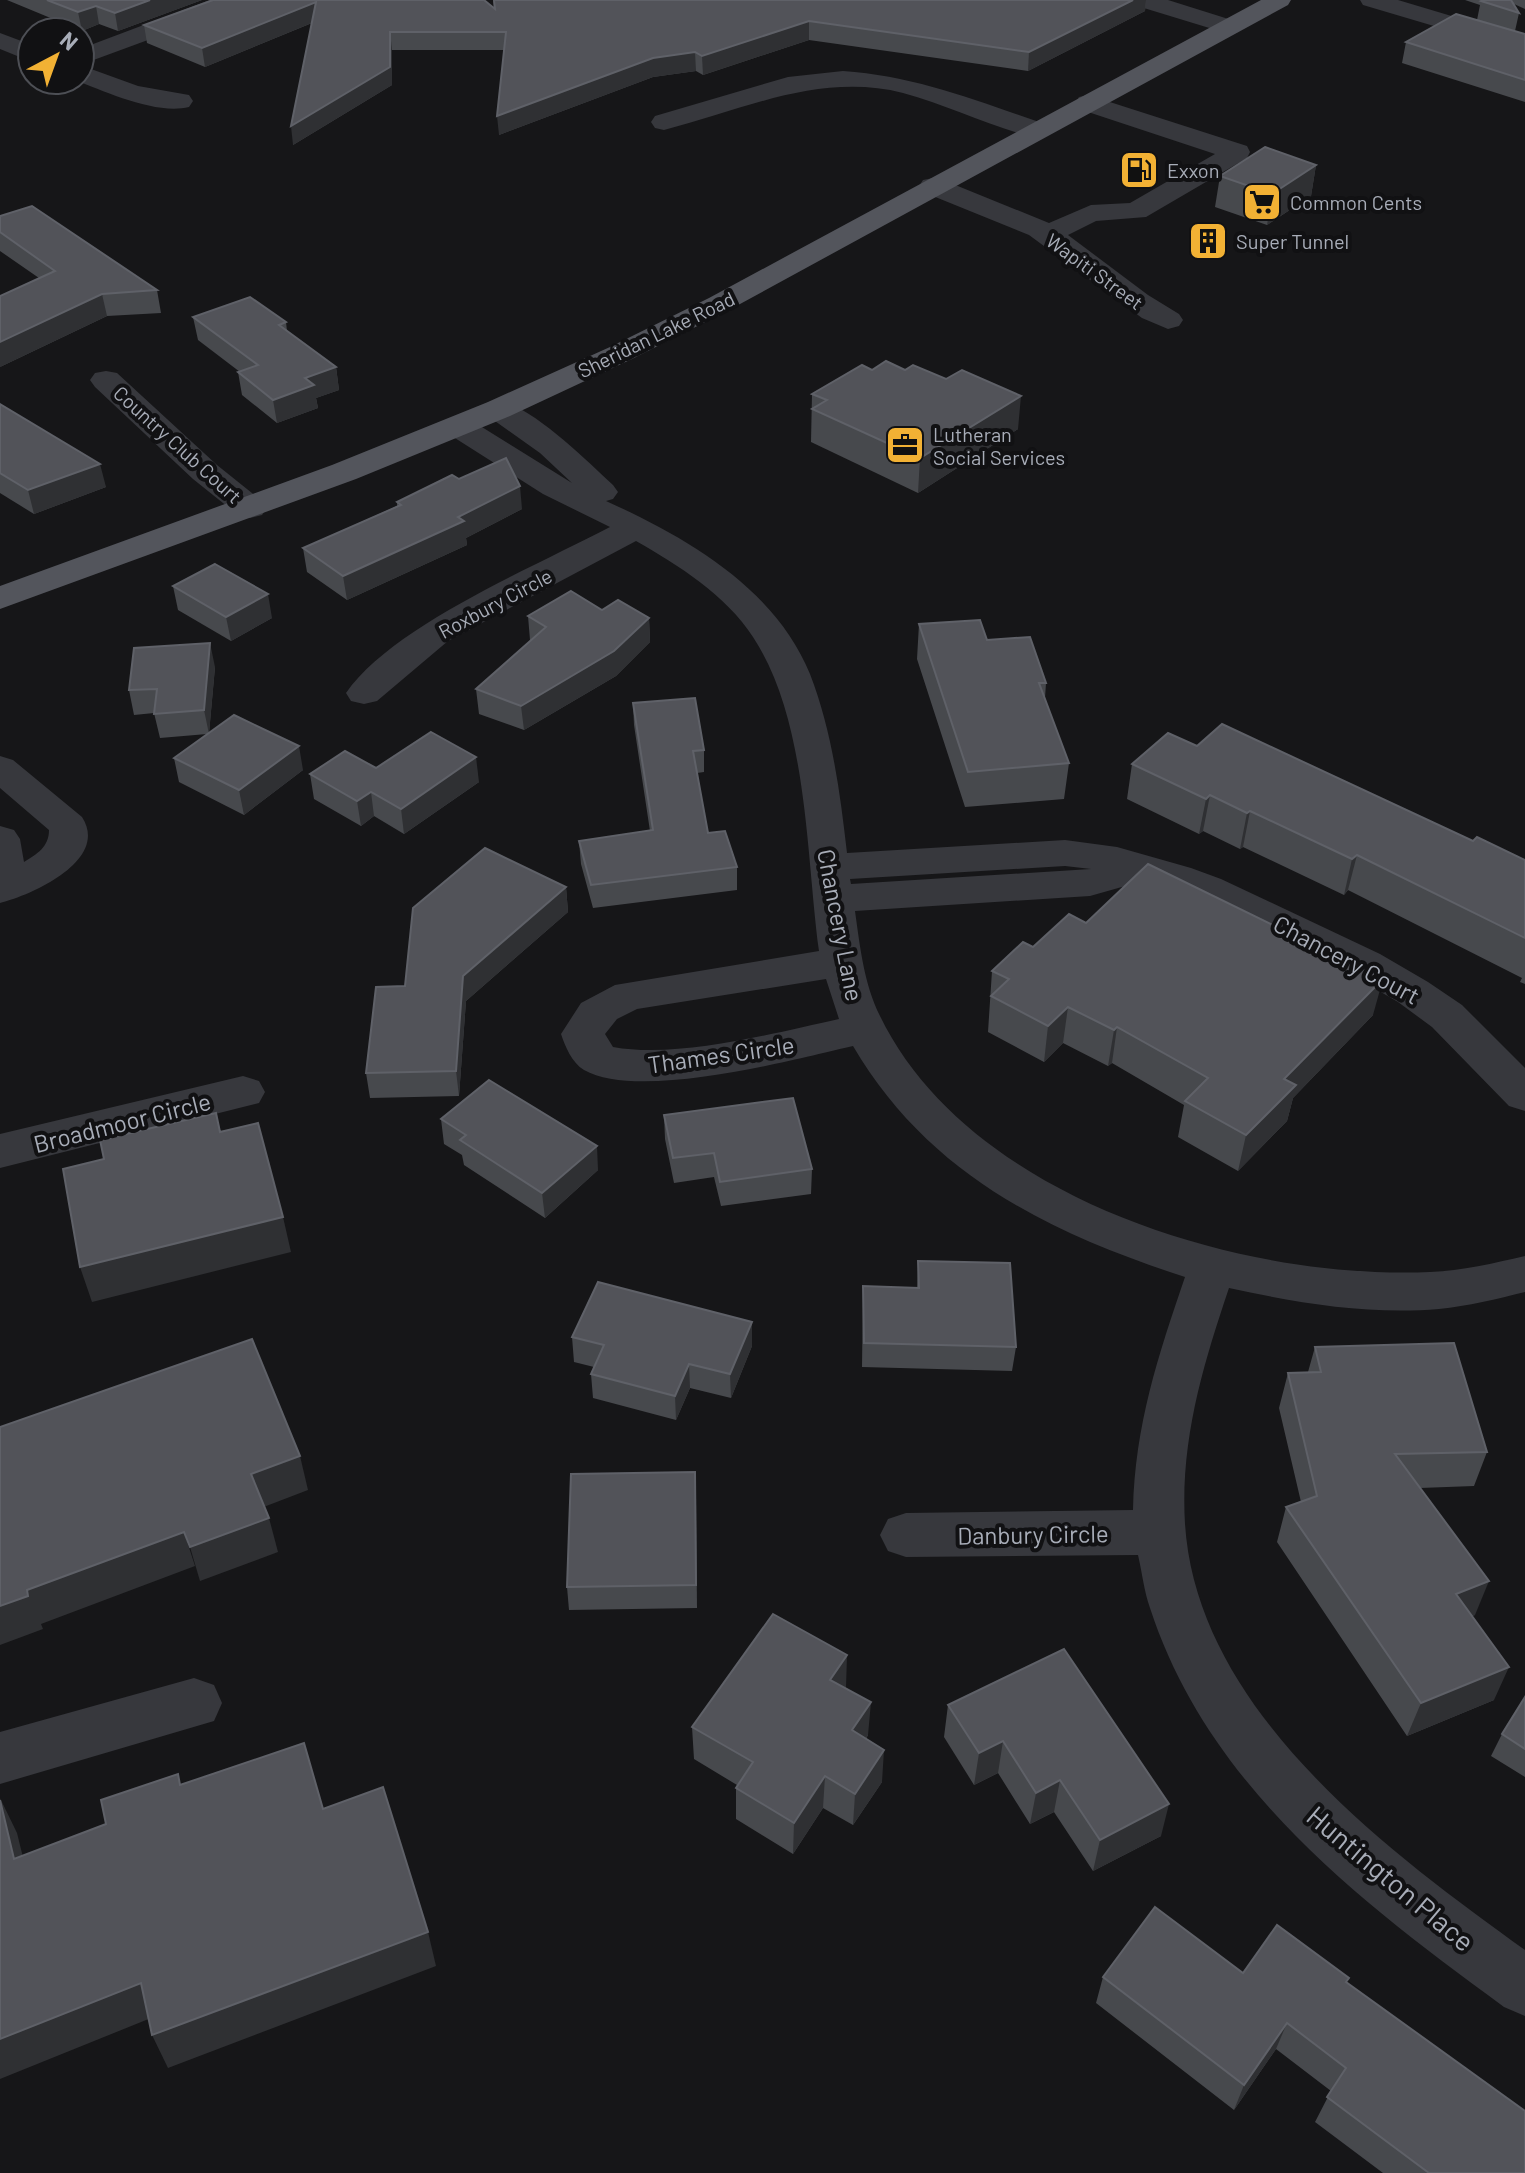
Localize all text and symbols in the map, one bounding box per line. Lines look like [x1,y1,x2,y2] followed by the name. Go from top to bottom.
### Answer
[16,16,96,96] north arrow
[56,26,84,55] text: N
[1118,149,1160,191] fuel station icon: Exxon
[1167,158,1219,182] place label: Exxon
[1241,181,1283,223] supermarket icon: Common Cents
[1290,190,1422,214] place label: Common Cents
[1187,220,1229,262] building icon: Super Tunnel
[1042,228,1148,314] street label: Wapiti Street
[1236,229,1349,253] place label: Super Tunnel
[574,286,738,382] street label: Sheridan Lake Road
[109,380,247,508] street label: Country Club Court
[933,422,1065,469] place label: Lutheran Social Services
[884,424,926,466] office icon: Lutheran Social Services
[434,563,556,643] street label: Roxbury Circle
[812,846,870,1004] street label: Chancery Lane
[1269,908,1425,1010] street label: Chancery Court
[646,1029,796,1079] street label: Thames Circle
[30,1086,214,1158] street label: Broadmoor Circle
[957,1518,1109,1550] street label: Danbury Circle
[1300,1798,1482,1958] street label: Huntington Place

